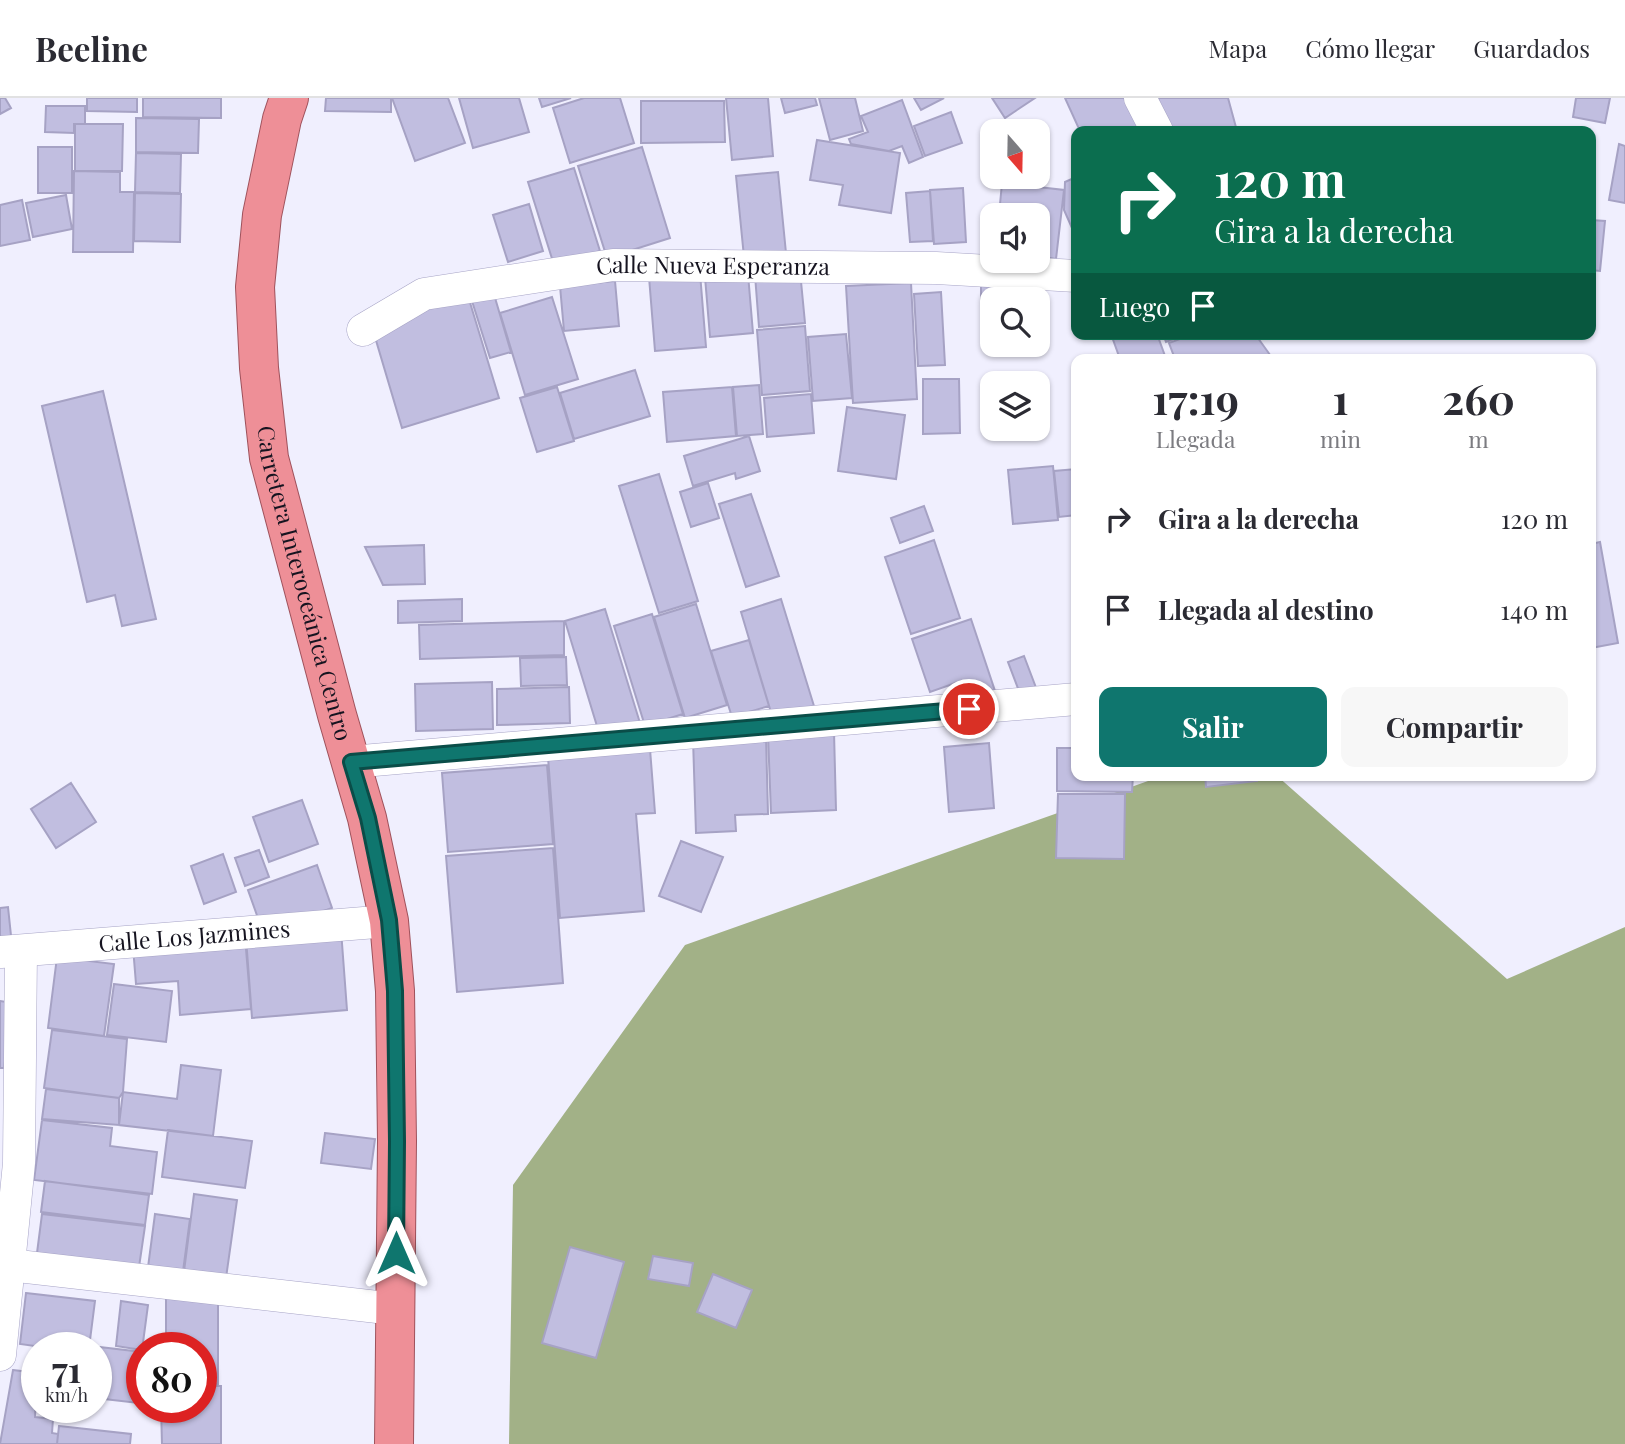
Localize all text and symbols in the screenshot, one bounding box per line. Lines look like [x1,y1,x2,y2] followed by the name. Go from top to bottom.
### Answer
[35,26,148,70] text: Beeline
[1209,32,1267,64] text: Mapa
[1305,32,1435,64] text: Cómo llegar
[1473,32,1590,64] text: Guardados
[980,119,1050,189] north arrow
[980,119,1050,441] map controls
[1214,145,1346,210] text: 120 m
[1099,154,1190,245] icon: right
[980,203,1050,273] button: sound
[1214,208,1454,251] text: Gira a la derecha
[594,248,830,281] street label: Calle Nueva Esperanza
[980,287,1050,357] button: search
[1184,287,1222,325] icon: arrive
[1099,289,1170,324] text: Luego
[1152,370,1239,426] text: 17:19
[1332,370,1349,426] text: 1
[1442,370,1515,426] text: 260
[980,371,1050,441] button: layers
[1156,423,1235,454] text: Llegada
[1320,423,1361,454] text: min
[1468,423,1489,454] text: m
[252,424,361,744] street label: Carretera Interoceánica Centro
[1099,500,1137,538] icon: right
[1158,501,1359,536] text: Gira a la derecha
[1501,501,1568,536] text: 120 m
[1099,591,1137,629] icon: arrive
[1158,592,1374,627] text: Llegada al destino
[1500,592,1568,627] text: 140 m
[939,679,999,739] pin
[1099,687,1327,767] button: Salir
[1341,687,1568,767] button: Compartir
[950,690,988,728] icon: arrive
[97,912,291,958] street label: Calle Los Jazmines
[359,1216,433,1290] position arrow
[126,1332,217,1423] speed limit sign: 80
[52,1345,81,1392] text: 71
[45,1383,88,1407] text: km/h

